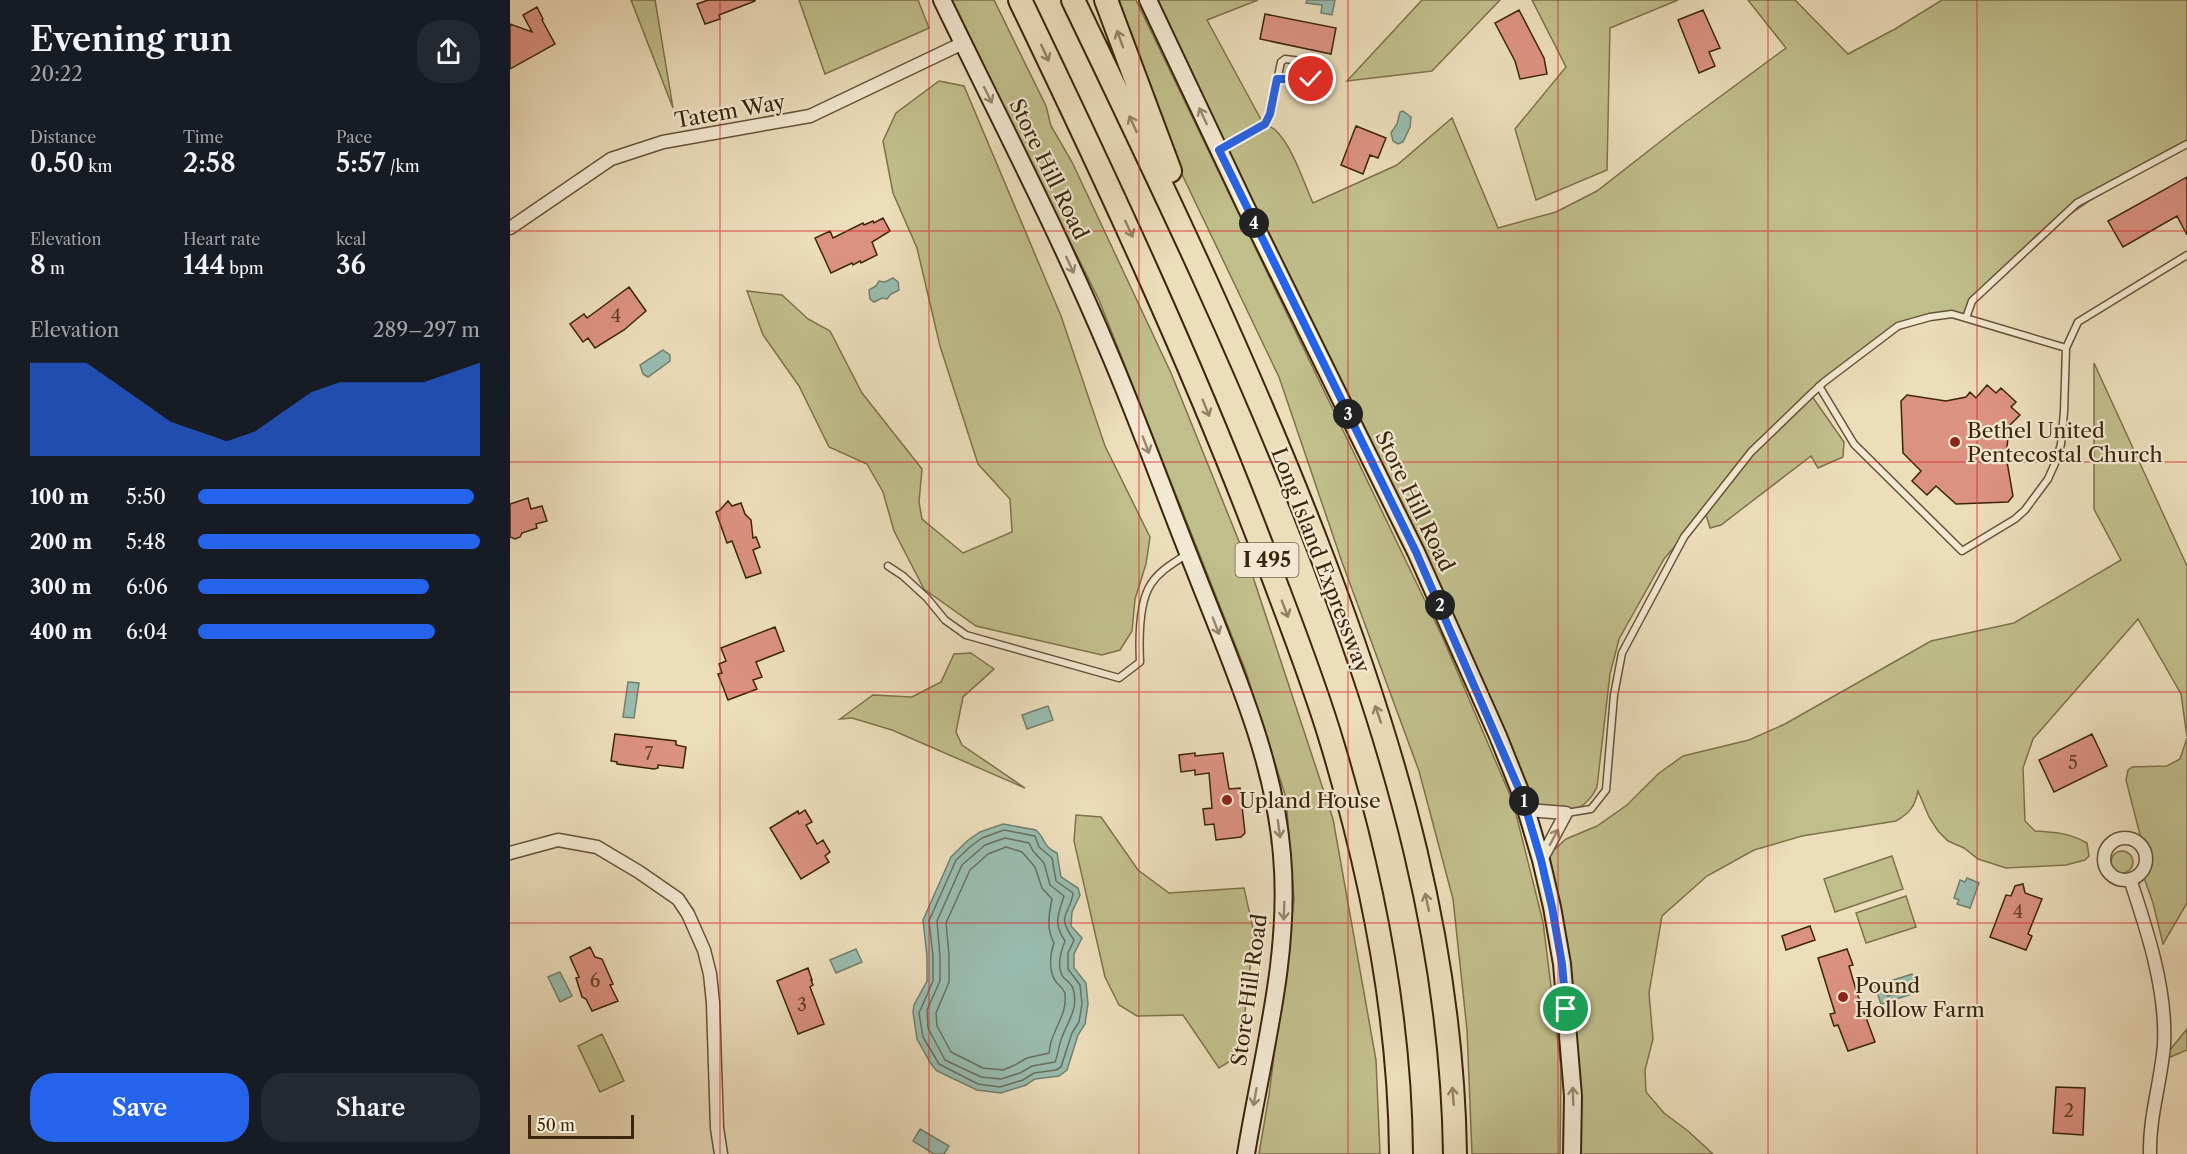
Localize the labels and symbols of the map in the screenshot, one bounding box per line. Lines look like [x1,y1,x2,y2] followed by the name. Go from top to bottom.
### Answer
[1114,30,1125,49] one-way arrow
[1040,43,1052,61] one-way arrow
[1285,53,1336,104] pin
[982,86,994,104] one-way arrow
[673,89,787,133] street label: Tatem Way
[1004,95,1094,244] street label: Store Hill Road
[1196,108,1208,126] one-way arrow
[1126,116,1138,134] one-way arrow
[1239,208,1269,238] pin: 4
[1123,219,1135,237] one-way arrow
[1065,255,1076,273] one-way arrow
[611,305,621,327] house number: 4
[1202,398,1213,417] one-way arrow
[1333,399,1363,429] pin: 3
[1967,418,2163,467] place label: Bethel United Pentecostal Church
[1370,427,1460,576] street label: Store Hill Road
[1141,435,1152,453] one-way arrow
[1948,435,1962,449] marker: Bethel United Pentecostal Church
[1266,444,1376,677] street label: Long Island Expressway
[1236,543,1299,577] road number: I 495
[1425,590,1455,620] pin: 2
[1281,599,1292,618] one-way arrow
[1211,617,1222,635] one-way arrow
[1372,705,1383,724] one-way arrow
[645,743,654,765] house number: 7
[2068,752,2078,774] house number: 5
[1509,786,1539,816] pin: 1
[1239,788,1381,813] place label: Upland House
[1220,793,1234,807] marker: Upland House
[1274,819,1285,839] one-way arrow
[1549,828,1560,846] one-way arrow
[1421,893,1432,913] one-way arrow
[1278,901,1290,921] one-way arrow
[2013,901,2023,923] house number: 4
[1226,912,1272,1068] street label: Store Hill Road
[590,970,600,992] house number: 6
[1855,973,1985,1022] place label: Pound Hollow Farm
[1540,983,1591,1034] pin
[1836,990,1850,1004] marker: Pound Hollow Farm
[797,994,807,1016] house number: 3
[1250,1086,1261,1106] one-way arrow
[1447,1086,1458,1106] one-way arrow
[1567,1086,1578,1106] one-way arrow
[2064,1100,2074,1122] house number: 2
[528,1112,634,1140] scale bar

